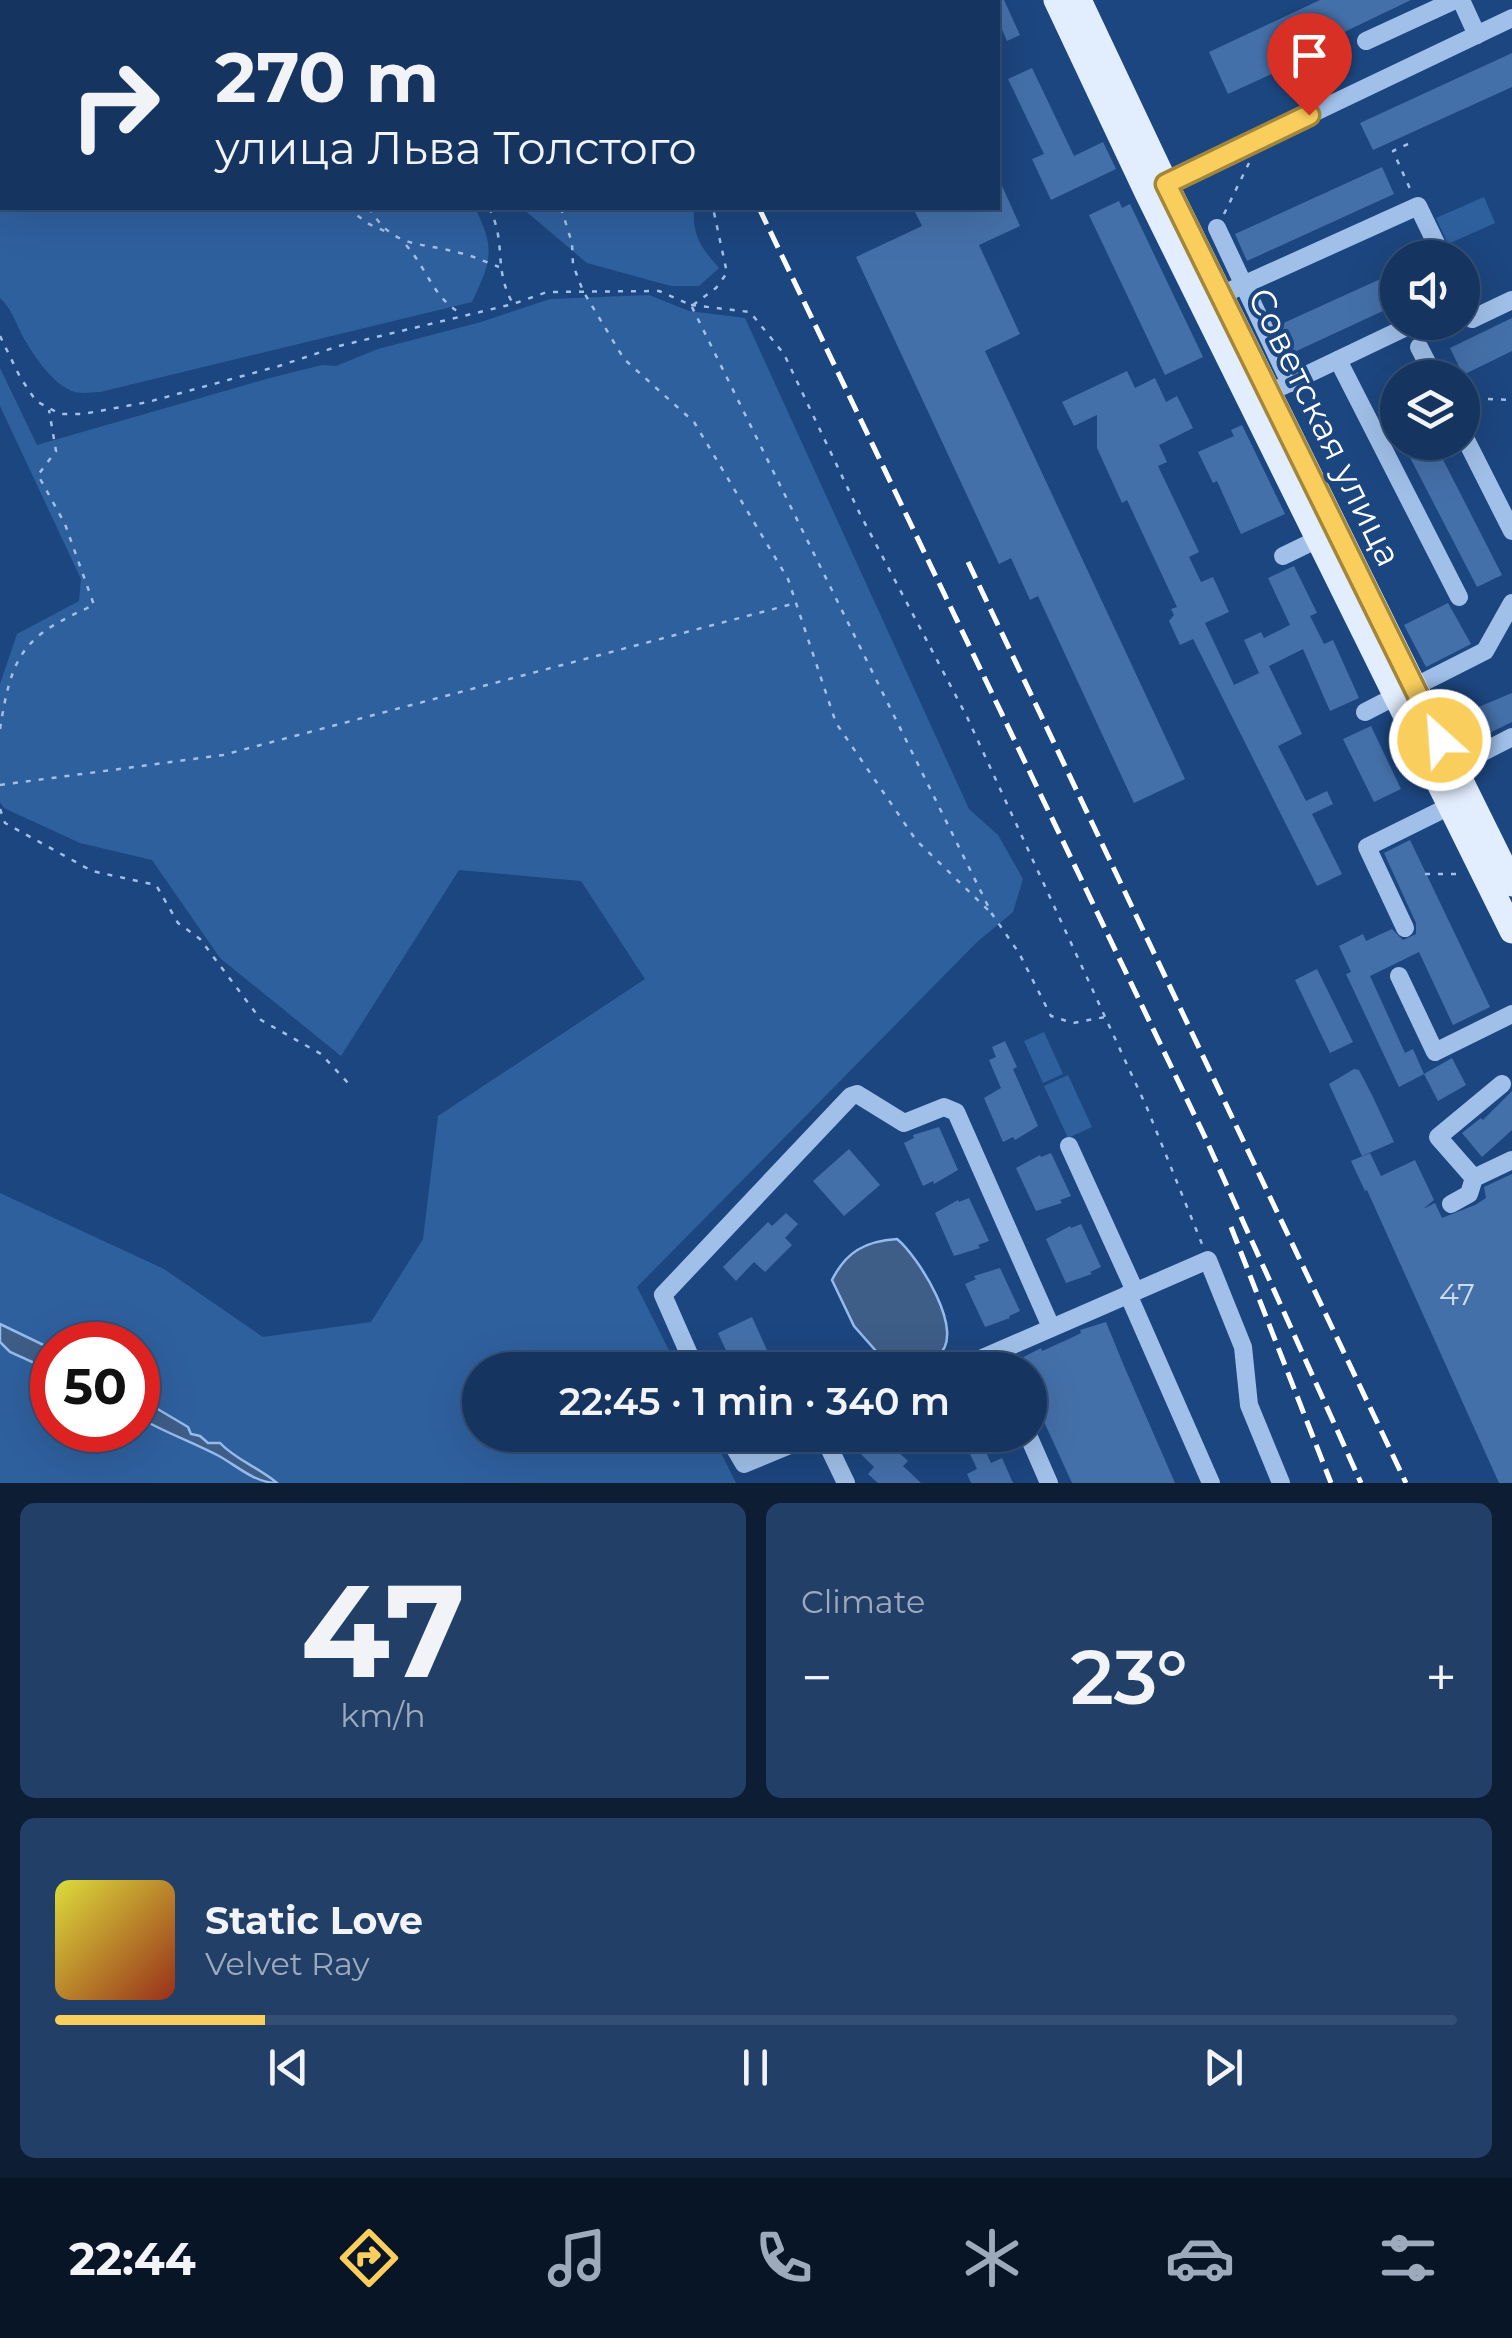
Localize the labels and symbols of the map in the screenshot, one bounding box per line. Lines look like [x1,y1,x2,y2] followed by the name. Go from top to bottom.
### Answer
[1267,13,1352,116] pin
[1239,281,1411,573] street label: Советская улица
[1388,688,1492,792] position arrow
[1439,1276,1475,1313] house number: 47
[30,1322,160,1452] speed limit sign: 50

